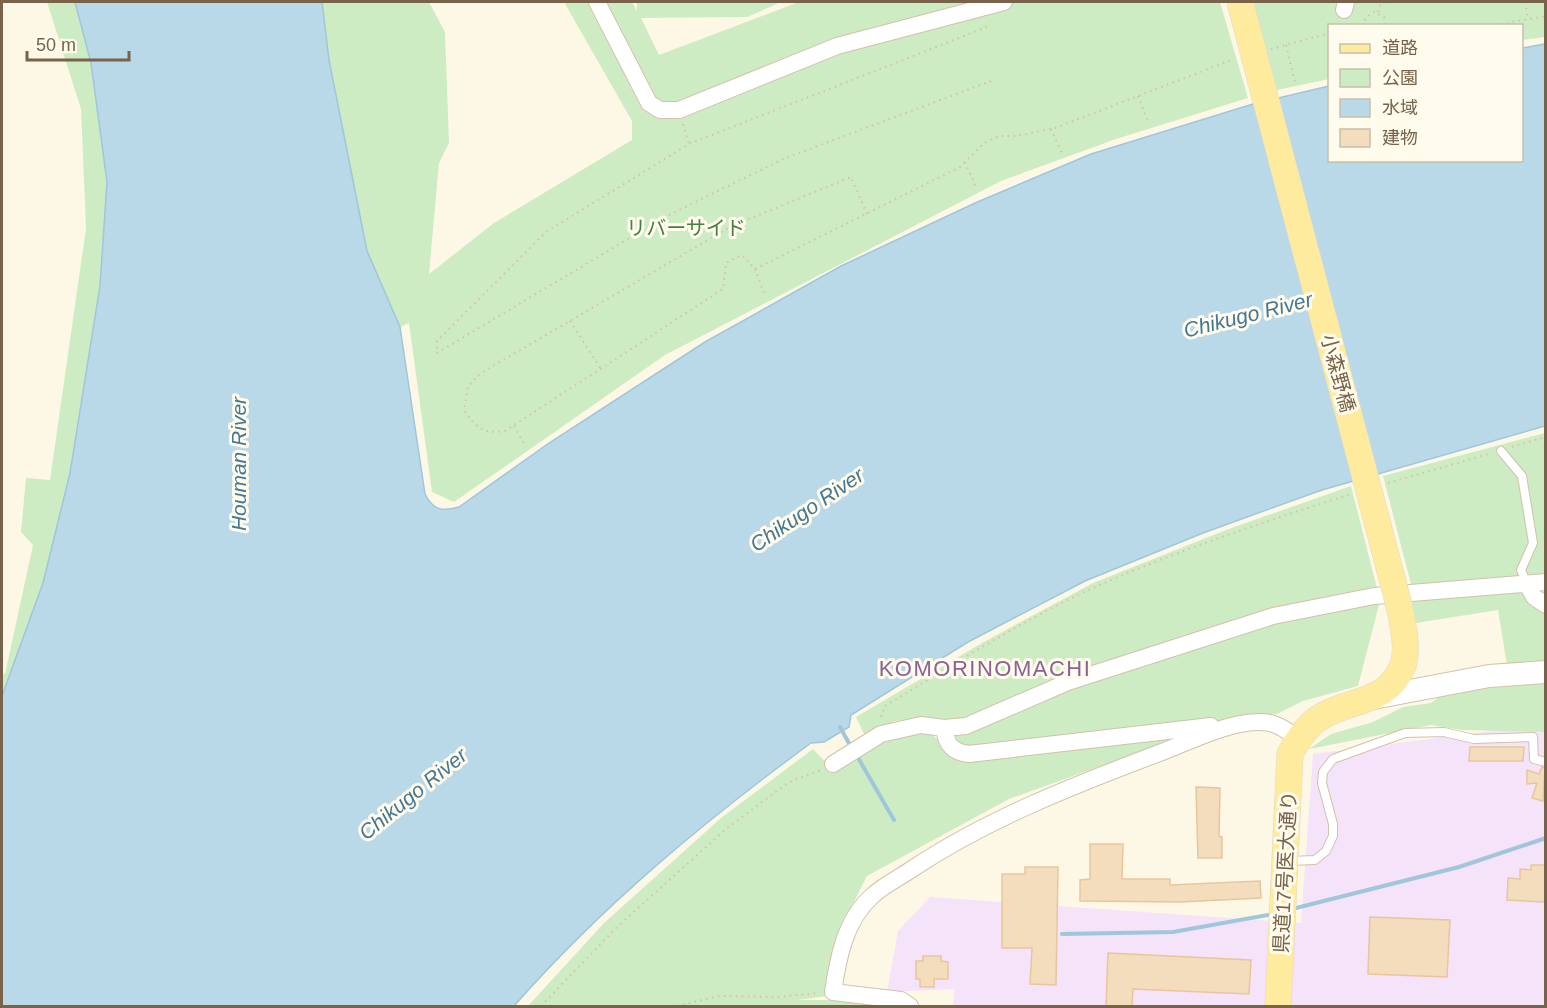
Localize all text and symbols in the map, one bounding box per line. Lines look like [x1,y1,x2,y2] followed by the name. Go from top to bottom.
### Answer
[27,24,129,62] scale bar
[1328,24,1523,162] legend
[36,35,76,55] text: 50 m
[1382,38,1418,58] text: 道路
[1382,68,1418,88] text: 公園
[1382,98,1418,118] text: 水域
[1382,128,1418,148] text: 建物
[626,217,746,239] park label: リバーサイド
[1181,287,1316,342] water label: Chikugo River
[1317,332,1359,414] street label: 小森野橋
[227,396,250,531] water label: Houman River
[746,463,869,556] water label: Chikugo River
[879,656,1091,681] district label: KOMORINOMACHI
[354,743,472,844] water label: Chikugo River
[1270,790,1300,954] street label: 県道17号医大通り

